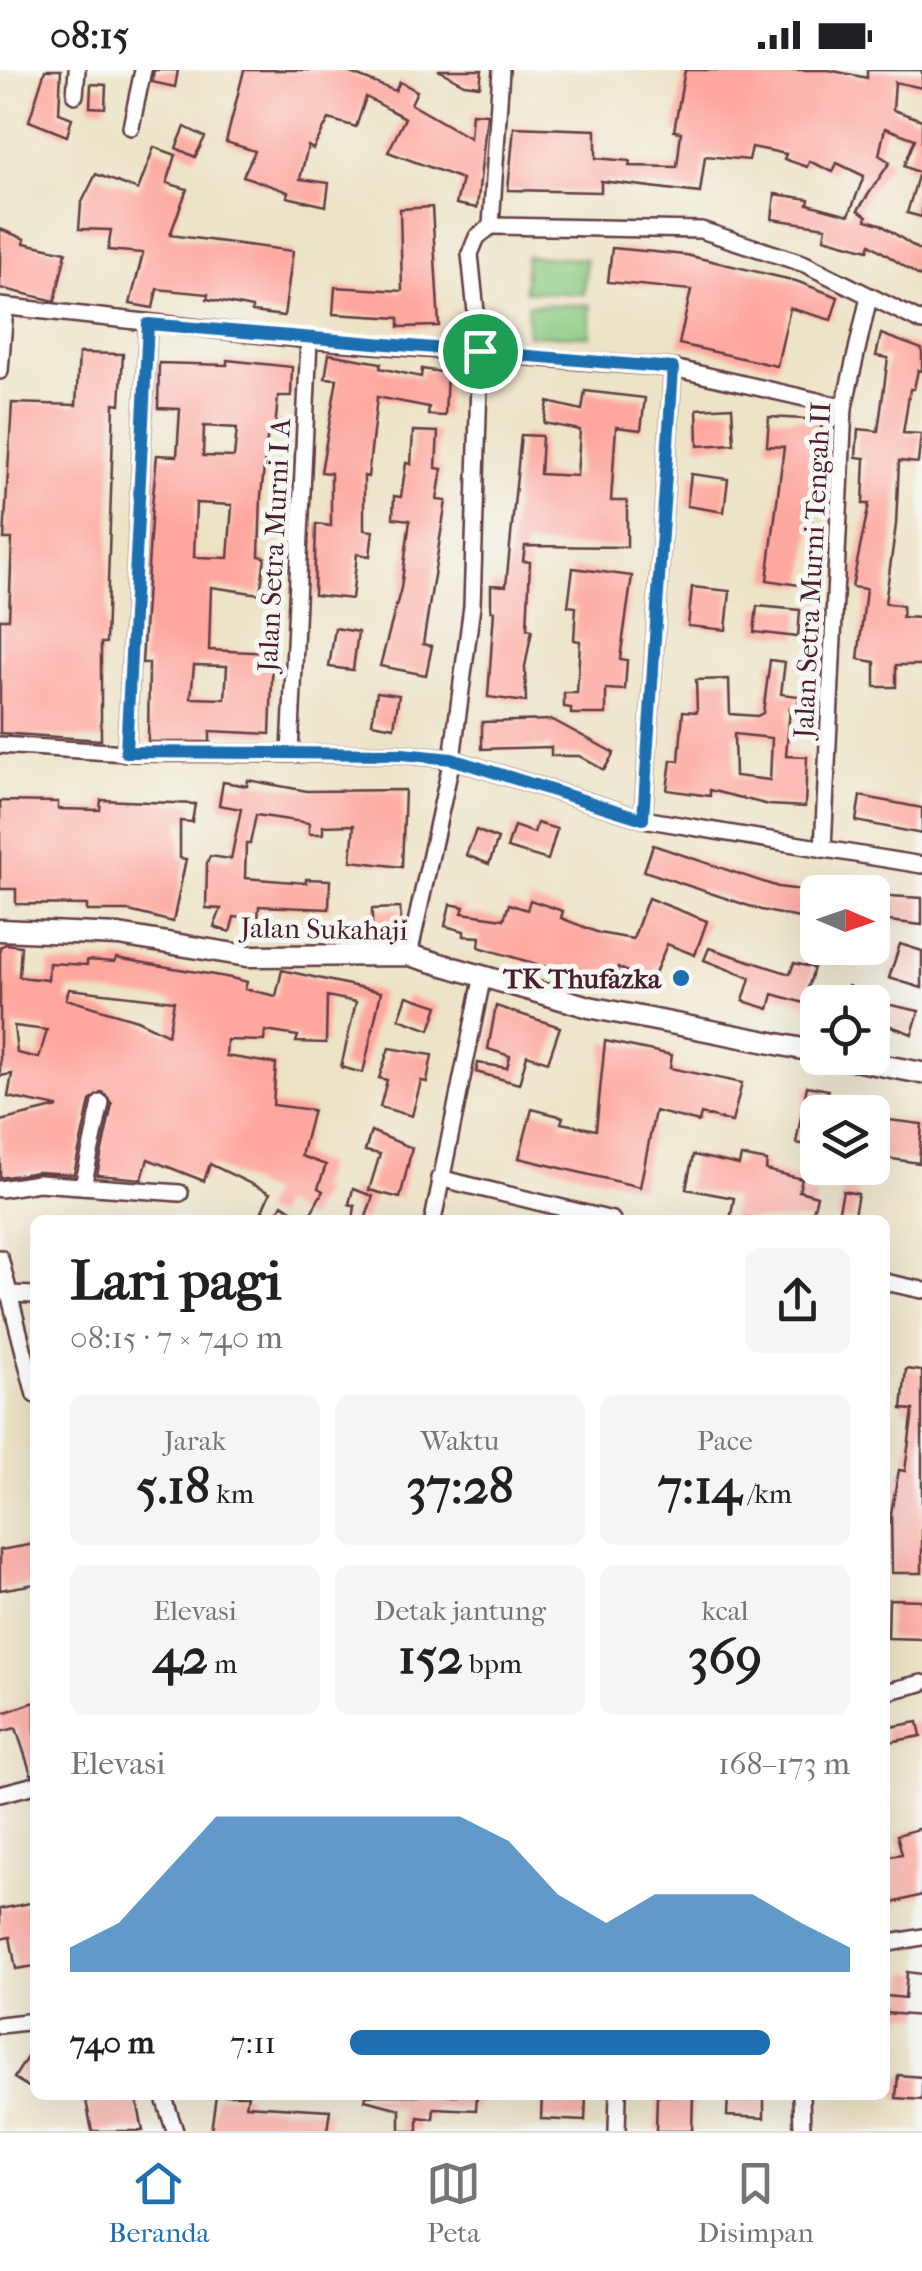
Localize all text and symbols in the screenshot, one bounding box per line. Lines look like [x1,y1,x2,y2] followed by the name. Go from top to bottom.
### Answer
[50,13,129,58] text: 08:15
[438,309,523,394] pin
[453,324,508,379] icon: arrive
[787,401,837,741] street label: Jalan Setra Murni Tengah II
[251,417,297,675] street label: Jalan Setra Murni I A
[800,875,890,965] north arrow
[800,875,890,1185] map controls
[238,911,408,947] street label: Jalan Sukahaji
[502,962,662,995] place label: TK Thufazka
[670,967,692,989] marker: TK Thufazka
[800,985,890,1075] button: locate
[800,1095,890,1185] button: layers
[745,1248,850,1353] button: share
[70,1249,281,1313] text: Lari pagi
[70,1319,283,1356] text: 08:15 · 7 × 740 m
[164,1424,226,1457] text: Jarak
[421,1424,499,1457] text: Waktu
[697,1424,753,1457] text: Pace
[136,1457,210,1516] text: 5.18
[406,1457,514,1516] text: 37:28
[658,1457,742,1516] text: 7:14
[210,1477,254,1510] text: km
[742,1477,792,1510] text: /km
[153,1594,237,1627] text: Elevasi
[374,1594,546,1627] text: Detak jantung
[701,1594,749,1627] text: kcal
[153,1627,208,1686] text: 42
[398,1627,463,1686] text: 152
[688,1627,762,1686] text: 369
[208,1647,237,1680] text: m
[463,1647,522,1680] text: bpm
[70,1745,165,1782] text: Elevasi
[718,1745,850,1782] text: 168–173 m
[70,2024,155,2061] text: 740 m
[230,2024,276,2061] text: 7:11
[108,2156,210,2249] tab: Beranda
[426,2156,481,2249] tab: Peta
[698,2156,814,2249] tab: Disimpan

